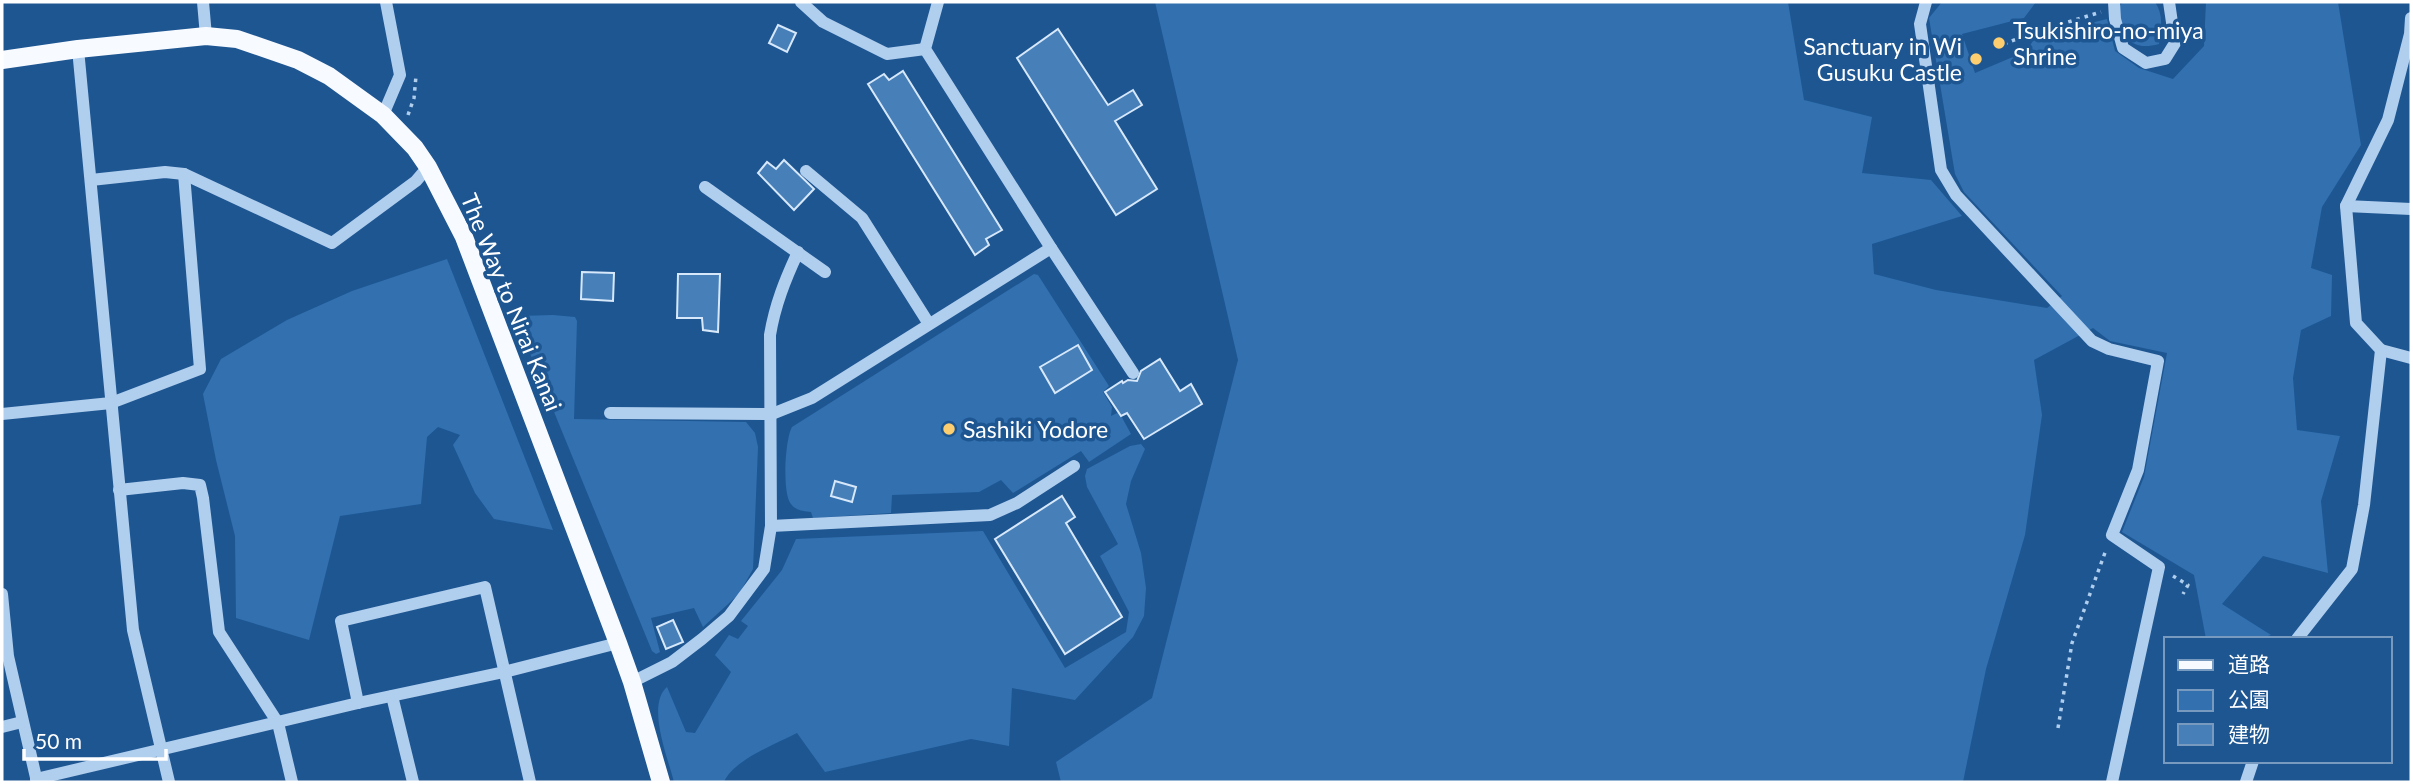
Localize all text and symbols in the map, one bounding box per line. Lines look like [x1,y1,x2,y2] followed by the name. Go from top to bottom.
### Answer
[2013,16,2204,70] place label: Tsukishiro-no-miya Shrine
[1803,32,1962,86] place label: Sanctuary in Wi Gusuku Castle
[1991,35,2007,51] marker: Tsukishiro-no-miya Shrine
[1968,51,1984,67] marker: Sanctuary in Wi Gusuku Castle
[456,189,568,415] street label: The Way to Nirai Kanai
[963,415,1108,443] place label: Sashiki Yodore
[941,421,957,437] marker: Sashiki Yodore
[2164,637,2392,763] legend
[2228,651,2270,676] text: 道路
[2228,686,2270,711] text: 公園
[24,718,166,762] scale bar
[2228,721,2270,746] text: 建物
[35,728,82,753] text: 50 m

